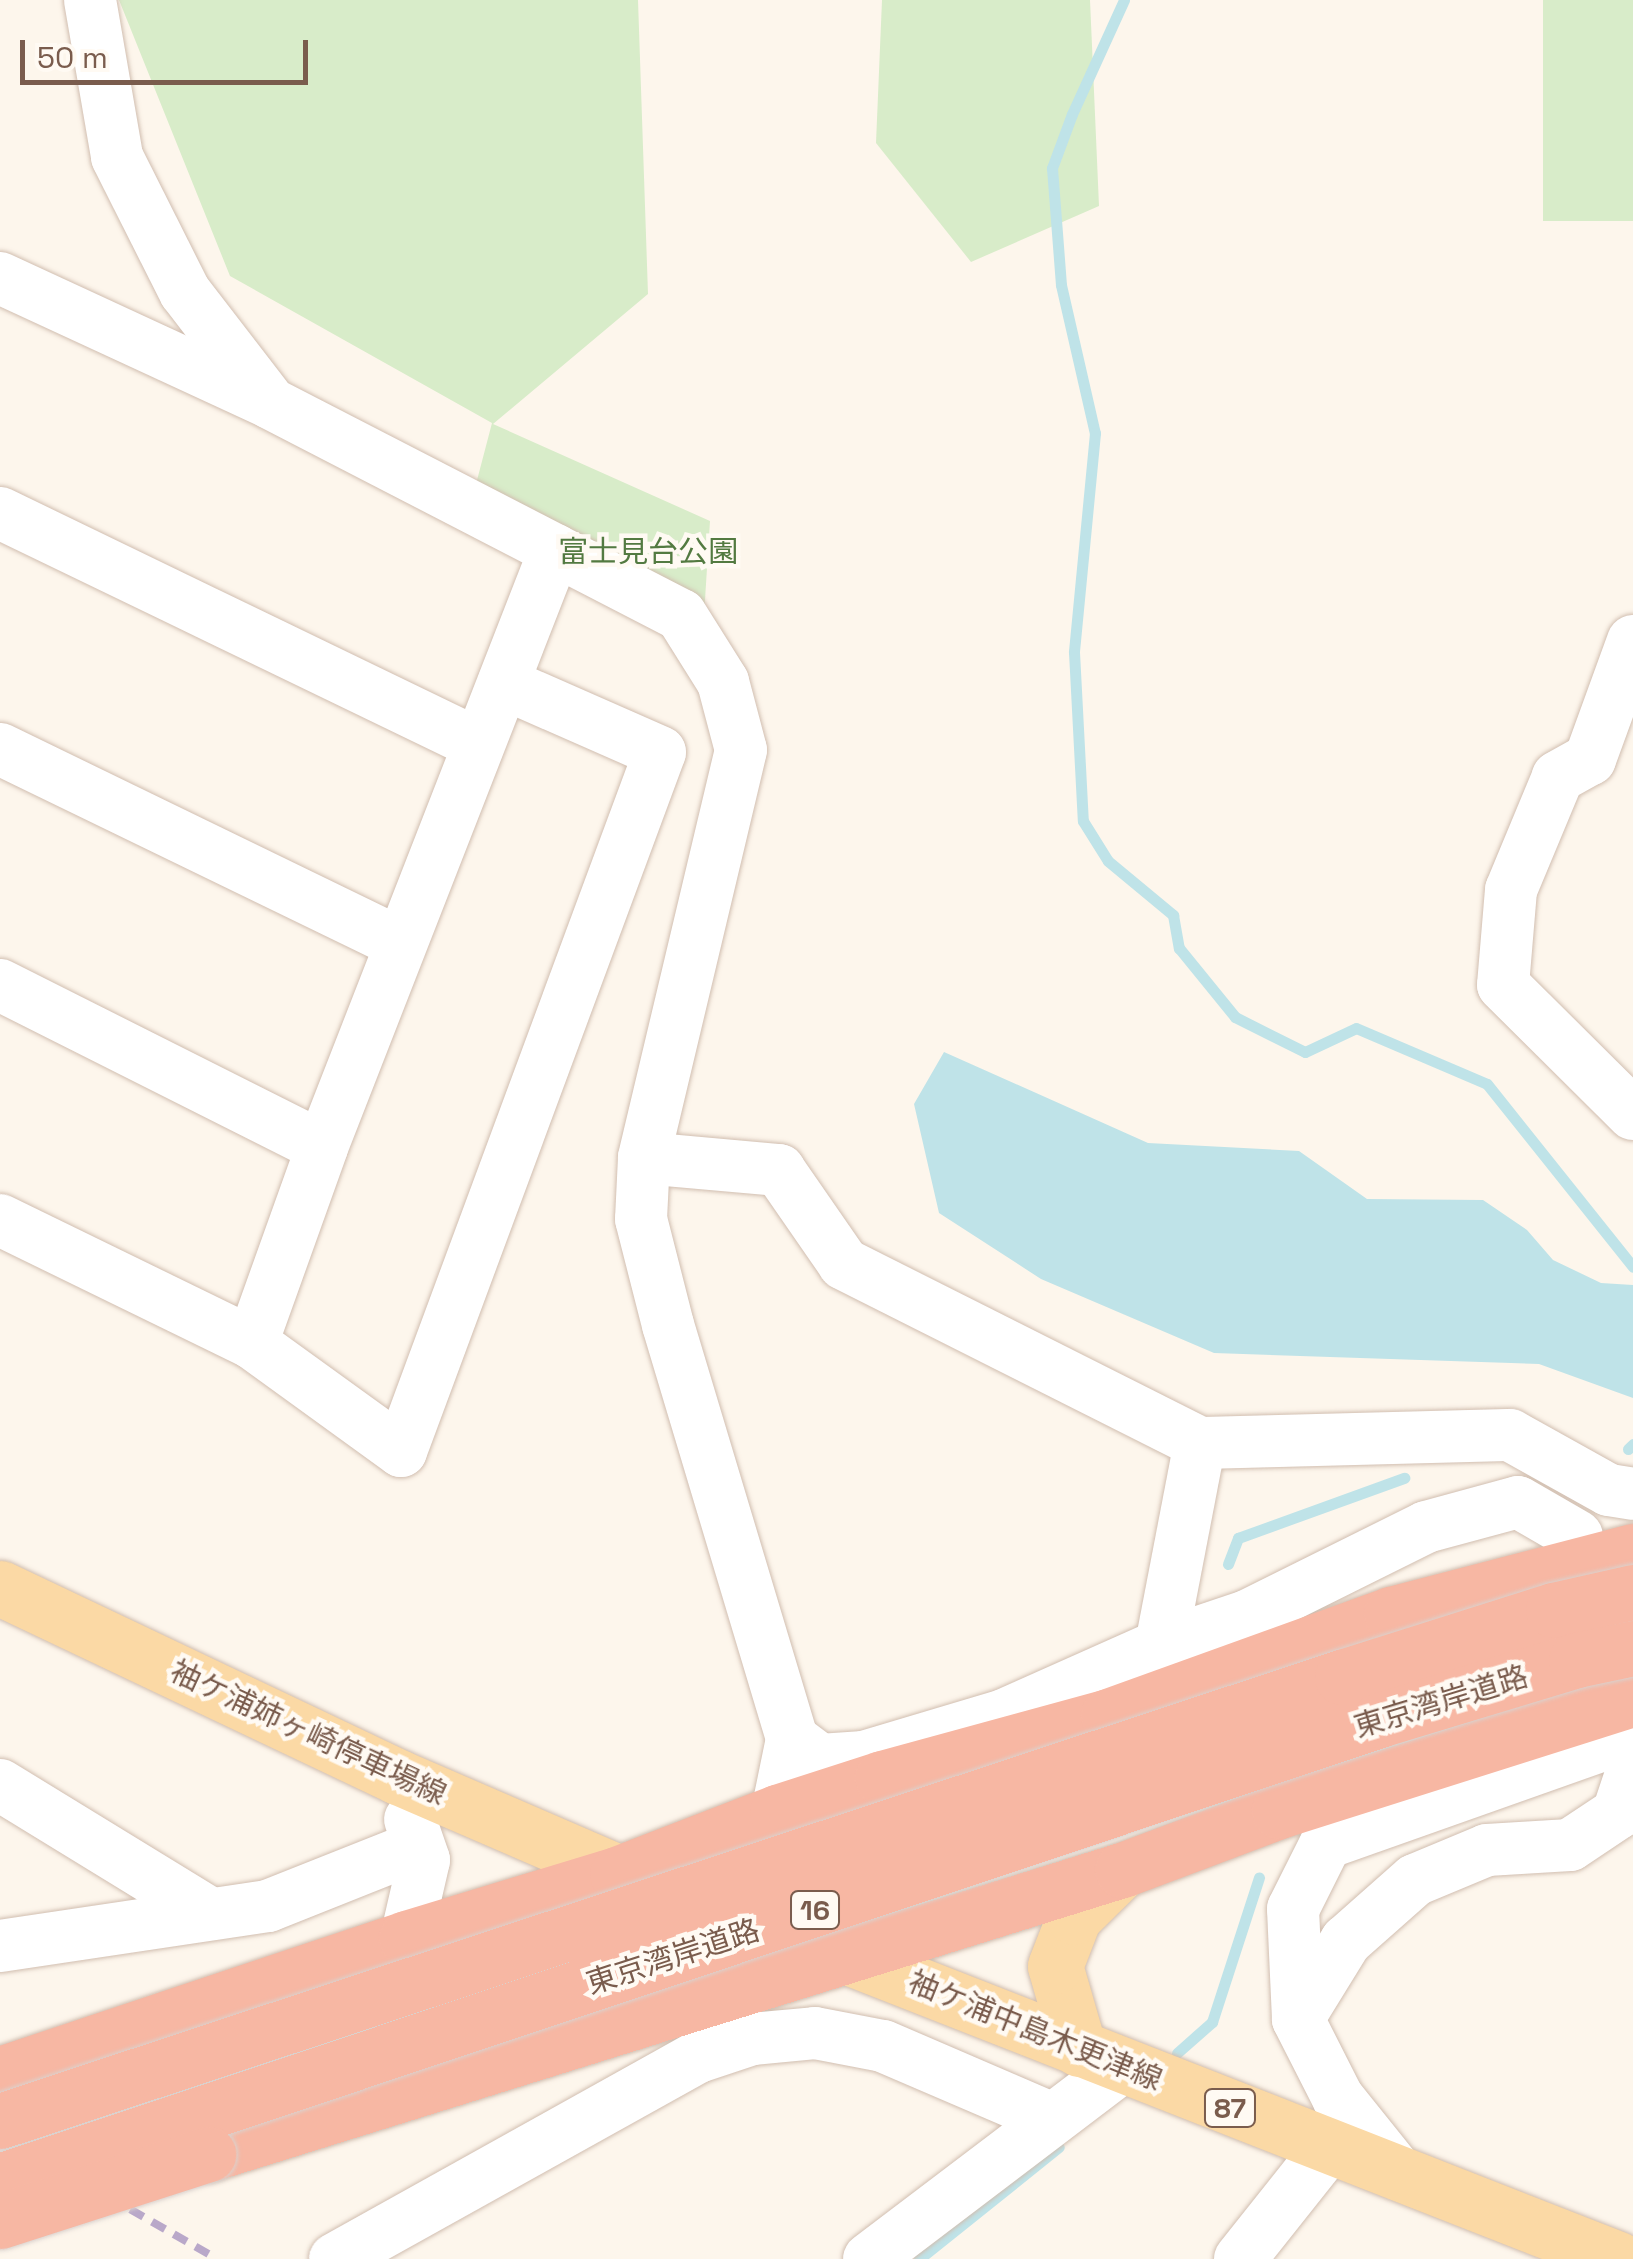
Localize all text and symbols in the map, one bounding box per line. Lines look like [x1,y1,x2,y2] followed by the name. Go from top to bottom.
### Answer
[25,20,312,82] scale bar
[37,38,108,77] text: 50 m
[558,534,738,570] park label: 富士見台公園
[164,1653,452,1813] street label: 袖ケ浦姉ヶ崎停車場線
[1350,1658,1532,1746] street label: 東京湾岸道路
[790,1887,840,1933] road number: 16
[582,1912,764,2002] street label: 東京湾岸道路
[903,1964,1167,2098] street label: 袖ケ浦中島木更津線
[1202,2085,1258,2131] road number: 87

